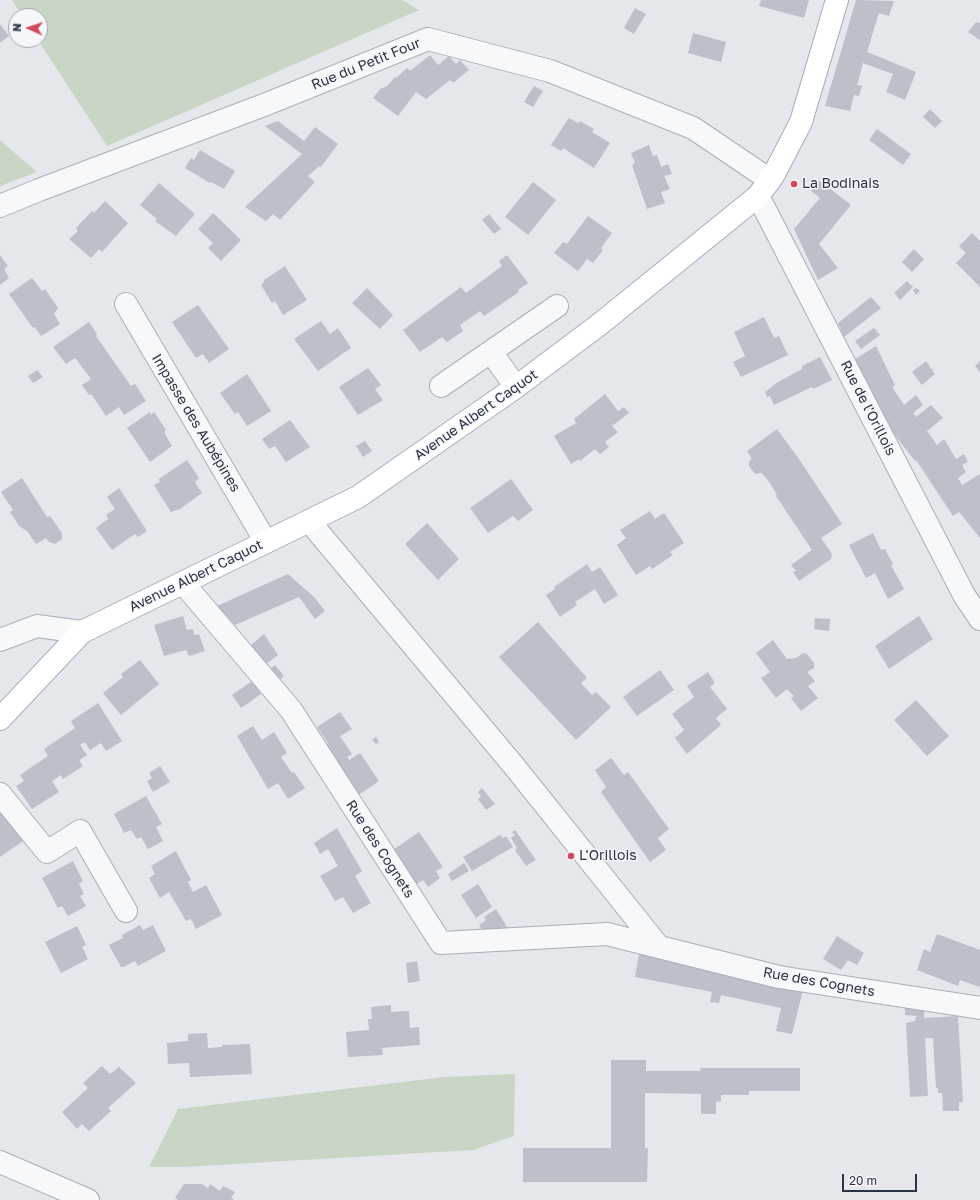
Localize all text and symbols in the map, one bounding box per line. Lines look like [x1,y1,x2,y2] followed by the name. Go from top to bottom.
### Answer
[8,8,48,48] north arrow
[10,23,23,32] text: N
[309,34,423,94] street label: Rue du Petit Four
[802,176,879,192] place label: La Bodinais
[789,179,799,189] marker: La Bodinais
[148,351,244,495] street label: Impasse des Aubépines
[837,358,899,458] street label: Rue de l'Orillois
[411,366,541,464] street label: Avenue Albert Caquot
[126,536,266,616] street label: Avenue Albert Caquot
[342,797,418,901] street label: Rue des Cognets
[579,848,637,864] place label: L'Orillois
[566,851,576,861] marker: L'Orillois
[762,964,876,1000] street label: Rue des Cognets
[844,1166,919,1192] scale bar
[849,1173,877,1188] text: 20 m

